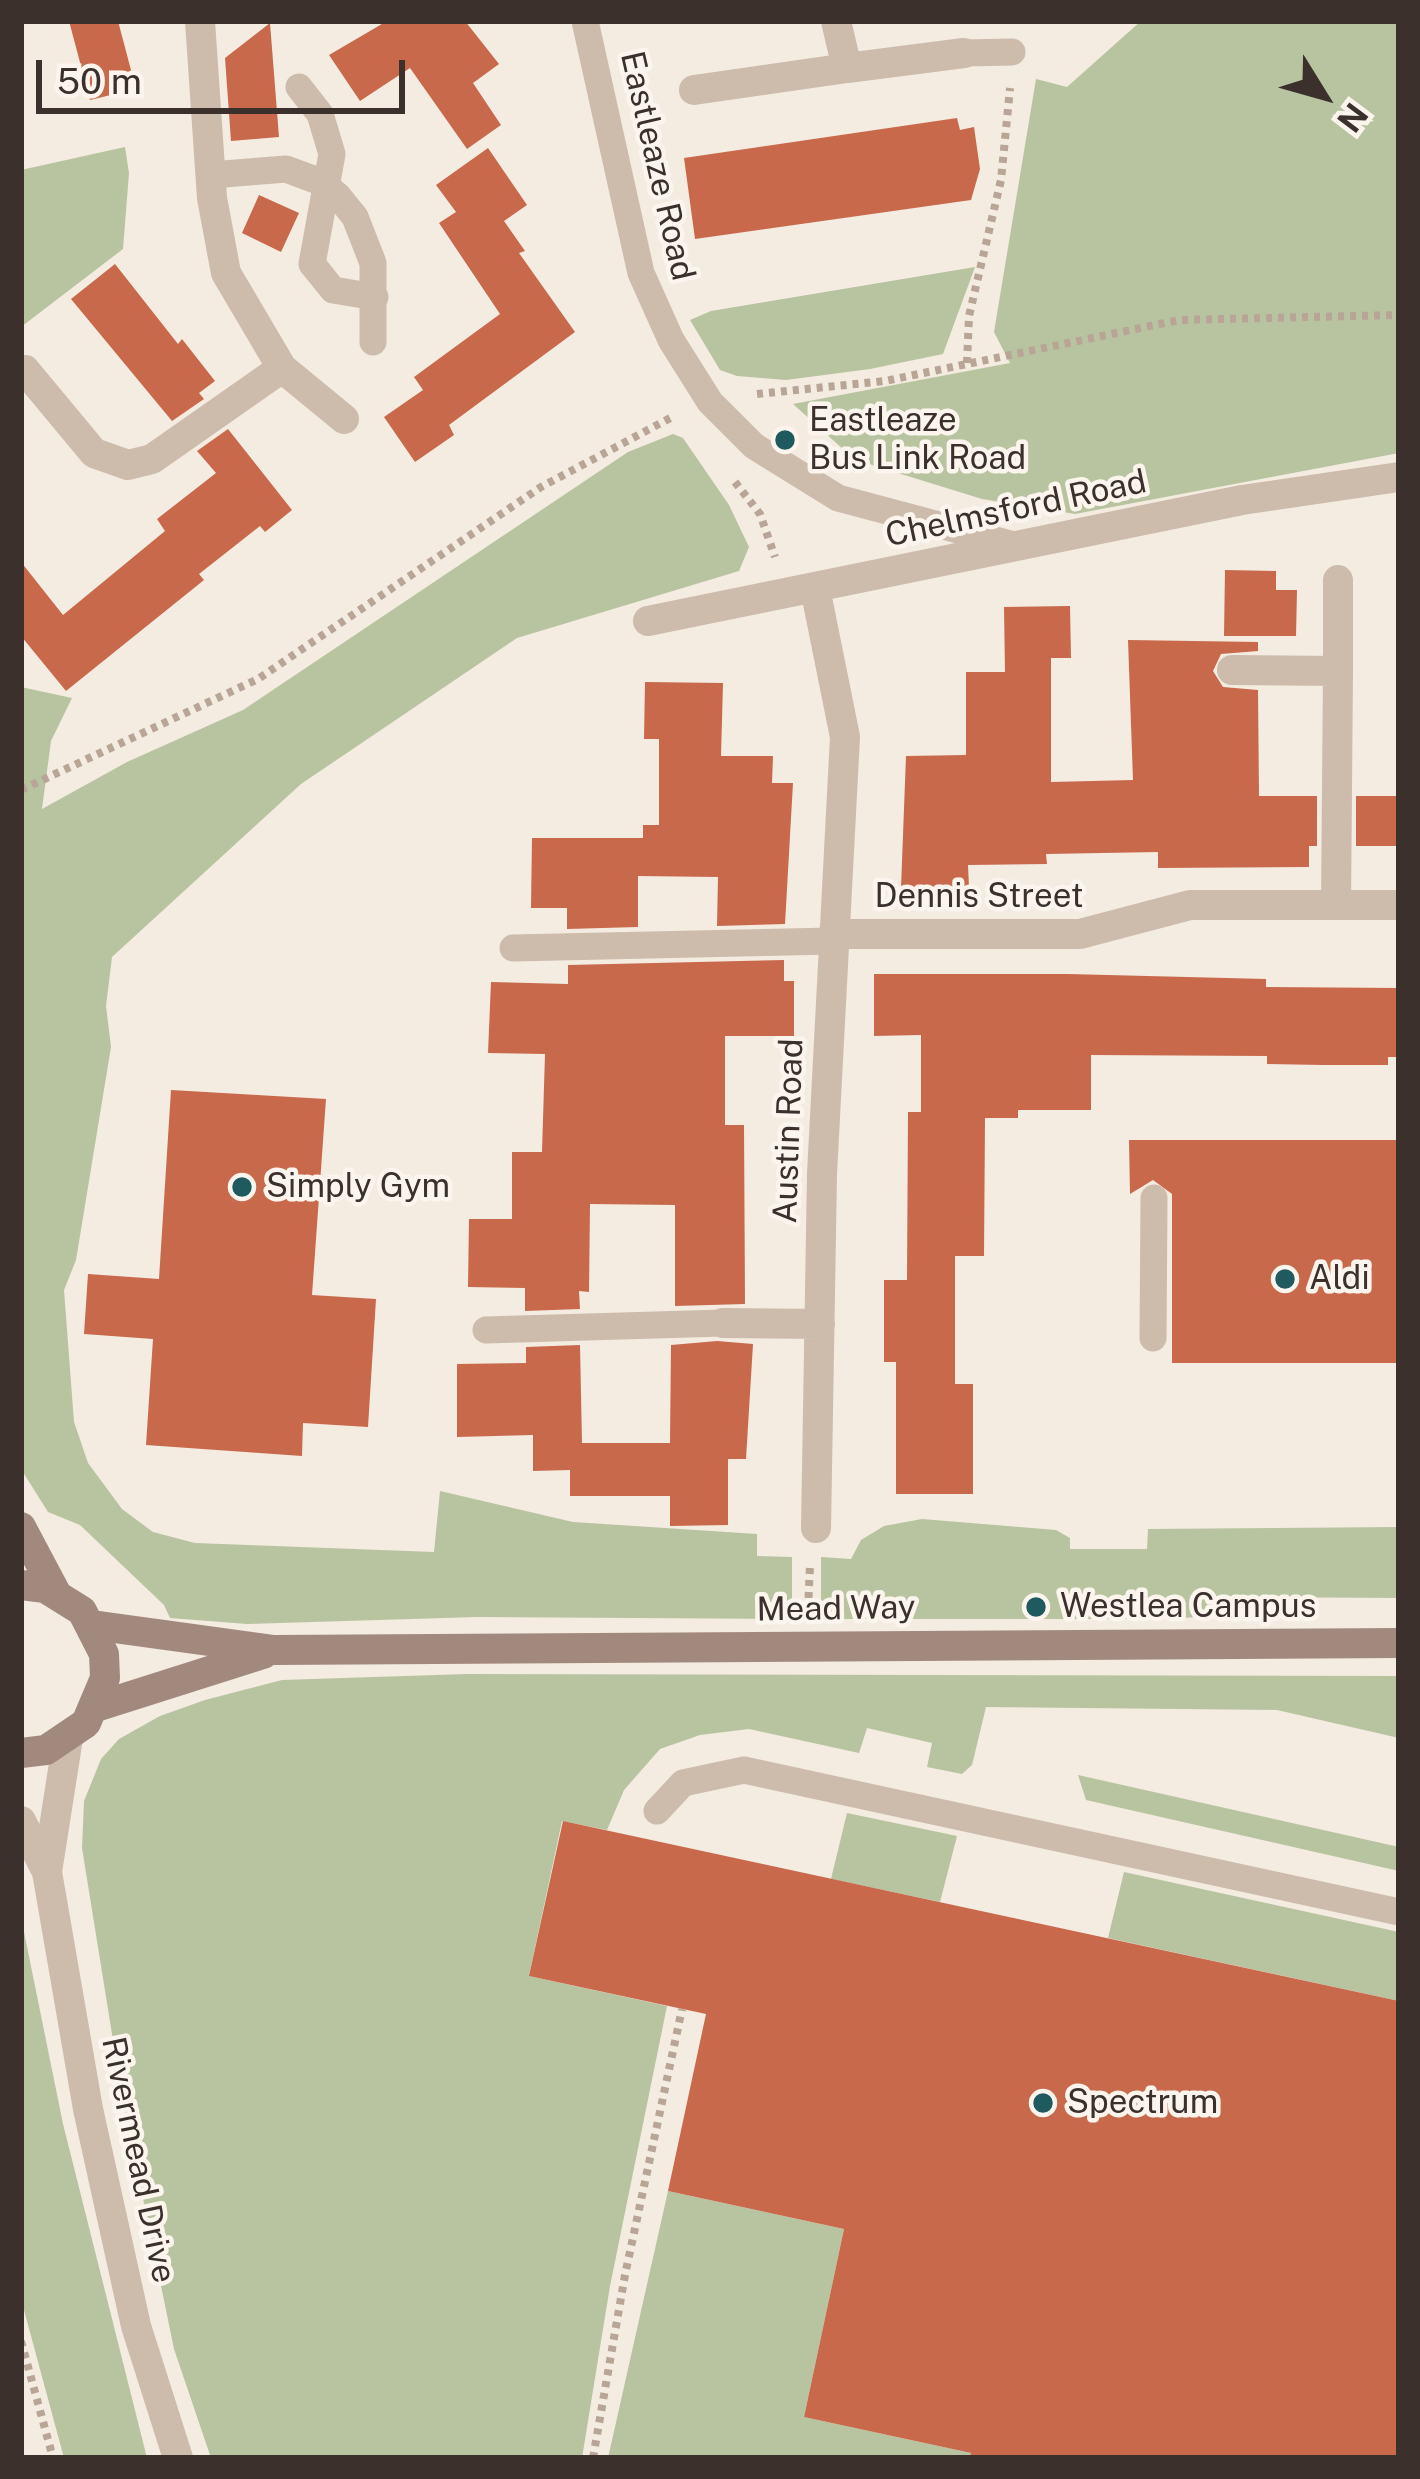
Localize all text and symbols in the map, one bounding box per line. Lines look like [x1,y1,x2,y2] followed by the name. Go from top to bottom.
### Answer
[42,36,411,110] scale bar
[1264,36,1384,156] north arrow
[611,48,703,284] street label: Eastleaze Road
[57,60,142,102] text: 50 m
[1330,96,1376,139] text: N
[809,401,1026,479] place label: Eastleaze Bus Link Road
[772,427,798,453] marker: Eastleaze Bus Link Road
[882,462,1150,556] street label: Chelmsford Road
[875,877,1083,917] street label: Dennis Street
[766,1038,812,1224] street label: Austin Road
[266,1167,450,1207] place label: Simply Gym
[229,1174,255,1200] marker: Simply Gym
[1309,1259,1370,1299] place label: Aldi
[1272,1266,1298,1292] marker: Aldi
[1060,1587,1316,1627] place label: Westlea Campus
[756,1588,916,1630] street label: Mead Way
[1023,1594,1049,1620] marker: Westlea Campus
[93,2034,183,2286] street label: Rivermead Drive
[1067,2083,1218,2123] place label: Spectrum
[1030,2090,1056,2116] marker: Spectrum

